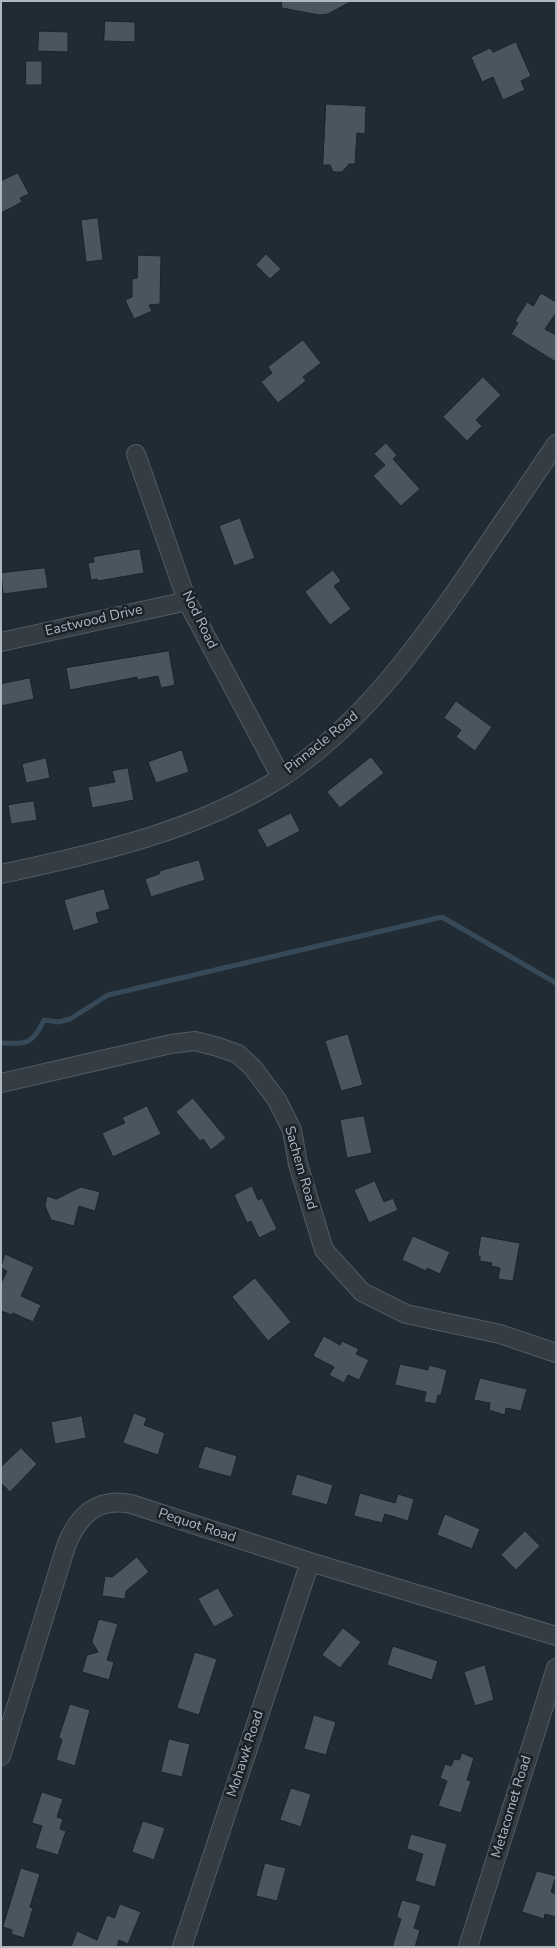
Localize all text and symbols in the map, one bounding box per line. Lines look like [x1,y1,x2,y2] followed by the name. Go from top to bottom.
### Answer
[178,588,220,652] street label: Nod Road
[44,602,144,640] street label: Eastwood Drive
[282,708,362,778] street label: Pinnacle Road
[280,1124,320,1212] street label: Sachem Road
[156,1506,238,1546] street label: Pequot Road
[224,1709,268,1799] street label: Mohawk Road
[488,1754,536,1860] street label: Metacomet Road

